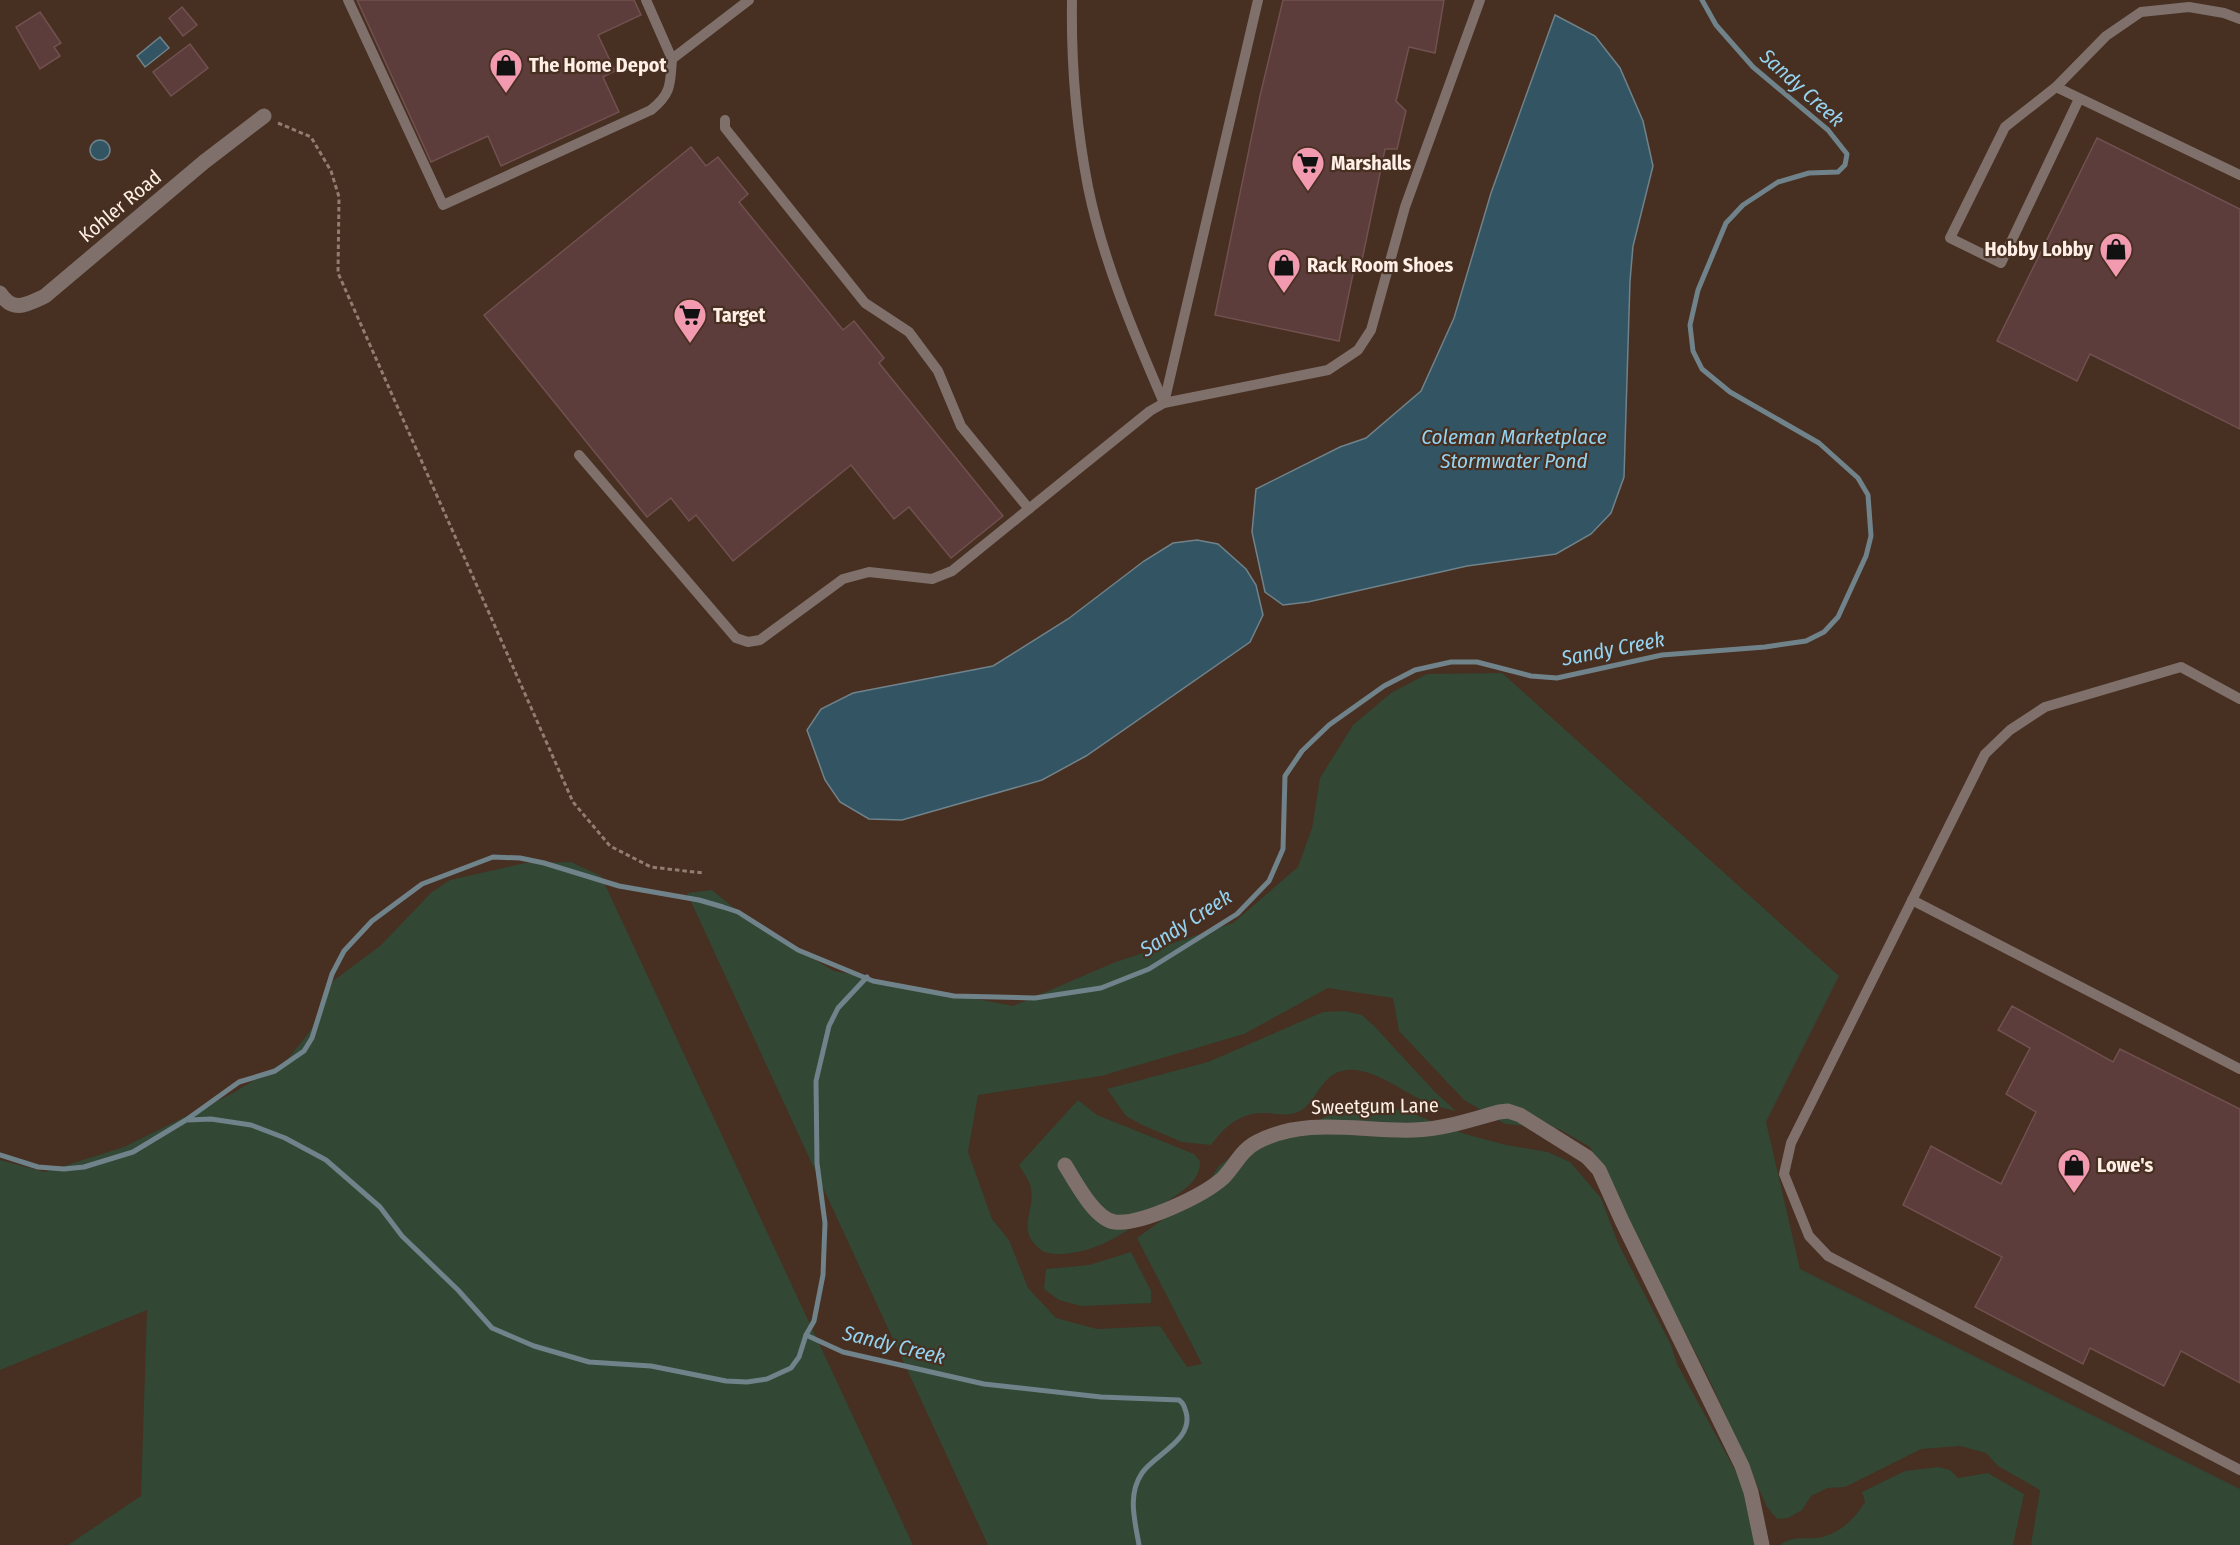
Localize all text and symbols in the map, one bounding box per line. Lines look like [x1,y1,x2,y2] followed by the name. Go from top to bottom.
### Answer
[1754,43,1850,133] water label: Sandy Creek
[488,47,524,94] shop icon: The Home Depot
[529,53,667,77] place label: The Home Depot
[1290,145,1326,192] supermarket icon: Marshalls
[1331,151,1411,175] place label: Marshalls
[74,165,166,247] street label: Kohler Road
[2098,231,2134,278] shop icon: Hobby Lobby
[1984,237,2093,261] place label: Hobby Lobby
[1266,247,1302,294] shop icon: Rack Room Shoes
[1307,253,1453,277] place label: Rack Room Shoes
[672,297,708,344] supermarket icon: Target
[713,303,766,327] place label: Target
[1421,424,1607,474] water label: Coleman Marketplace Stormwater Pond
[1558,626,1667,672] water label: Sandy Creek
[1134,884,1237,963] water label: Sandy Creek
[1311,1093,1439,1119] street label: Sweetgum Lane
[2056,1147,2092,1194] shop icon: Lowe's
[2097,1153,2154,1177] place label: Lowe's
[839,1319,948,1370] water label: Sandy Creek

